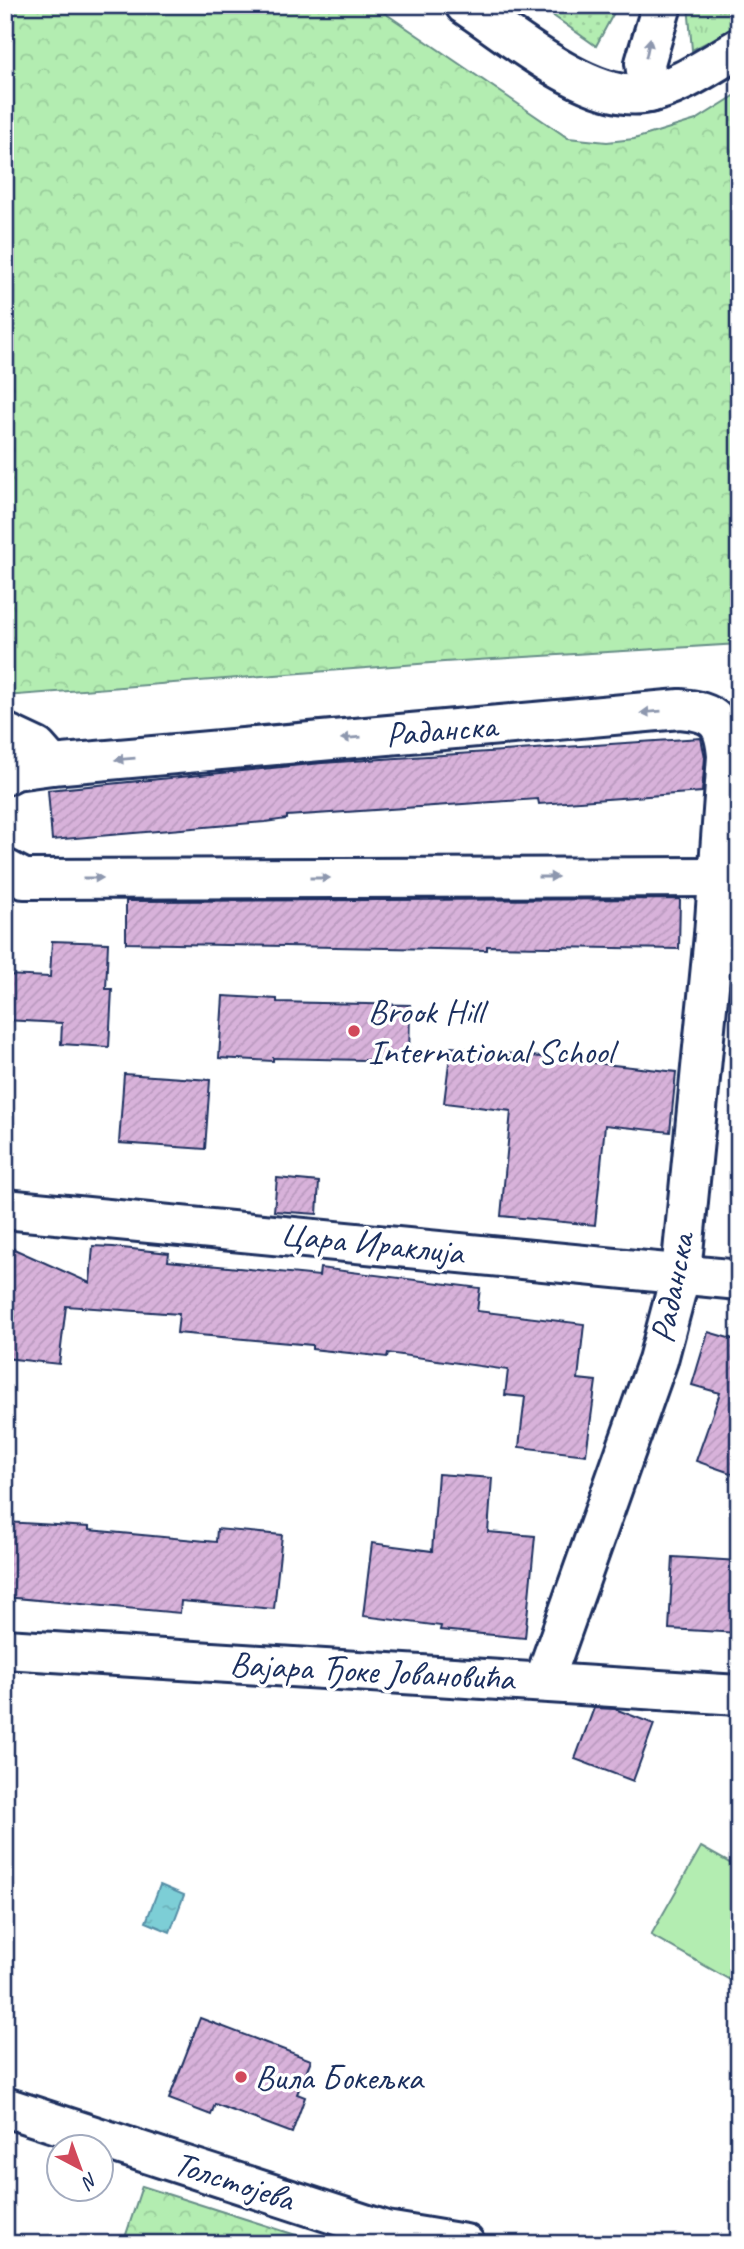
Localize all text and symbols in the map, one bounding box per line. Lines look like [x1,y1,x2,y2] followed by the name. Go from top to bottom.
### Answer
[642,37,653,59] one-way arrow
[384,703,501,757] street label: Раданска
[640,707,662,718] one-way arrow
[340,733,362,744] one-way arrow
[113,754,135,765] one-way arrow
[537,871,559,883] one-way arrow
[82,872,104,884] one-way arrow
[309,872,331,884] one-way arrow
[368,989,619,1074] place label: Brook Hill International School
[346,1023,362,1039] marker: Brook Hill International School
[278,1211,469,1275] street label: Цара Ираклија
[639,1227,705,1347] street label: Раданска
[229,1641,518,1701] street label: Вајара Ђоке Јовановића
[255,2055,425,2100] place label: Вила Бокељка
[233,2069,249,2085] marker: Вила Бокељка
[46,2134,116,2204] north arrow
[168,2141,302,2222] street label: Толстојева
[76,2167,103,2195] text: N

